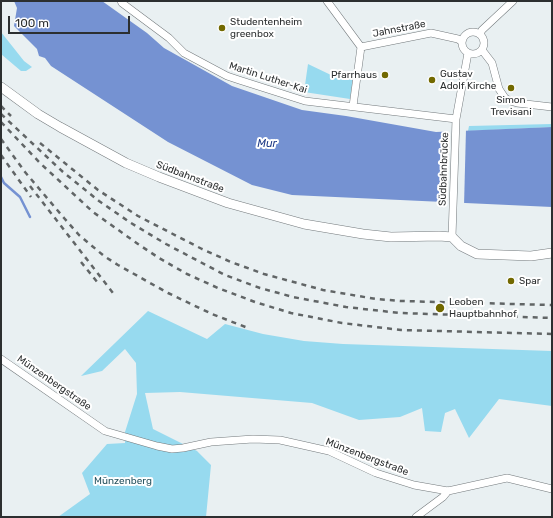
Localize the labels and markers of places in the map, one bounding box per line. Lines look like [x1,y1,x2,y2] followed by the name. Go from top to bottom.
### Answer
[230,16,302,40] place label: Studentenheim greenbox
[217,23,227,33] marker: Studentenheim greenbox
[440,68,496,92] place label: Gustav Adolf Kirche
[331,69,377,81] place label: Pfarrhaus
[380,70,390,80] marker: Pfarrhaus
[427,75,437,85] marker: Gustav Adolf Kirche
[506,83,516,93] marker: Simon Trevisani
[490,94,532,118] place label: Simon Trevisani
[519,275,540,287] place label: Spar
[506,276,516,286] marker: Spar
[449,296,517,320] place label: Leoben Hauptbahnhof
[434,302,446,314] marker: Leoben Hauptbahnhof

